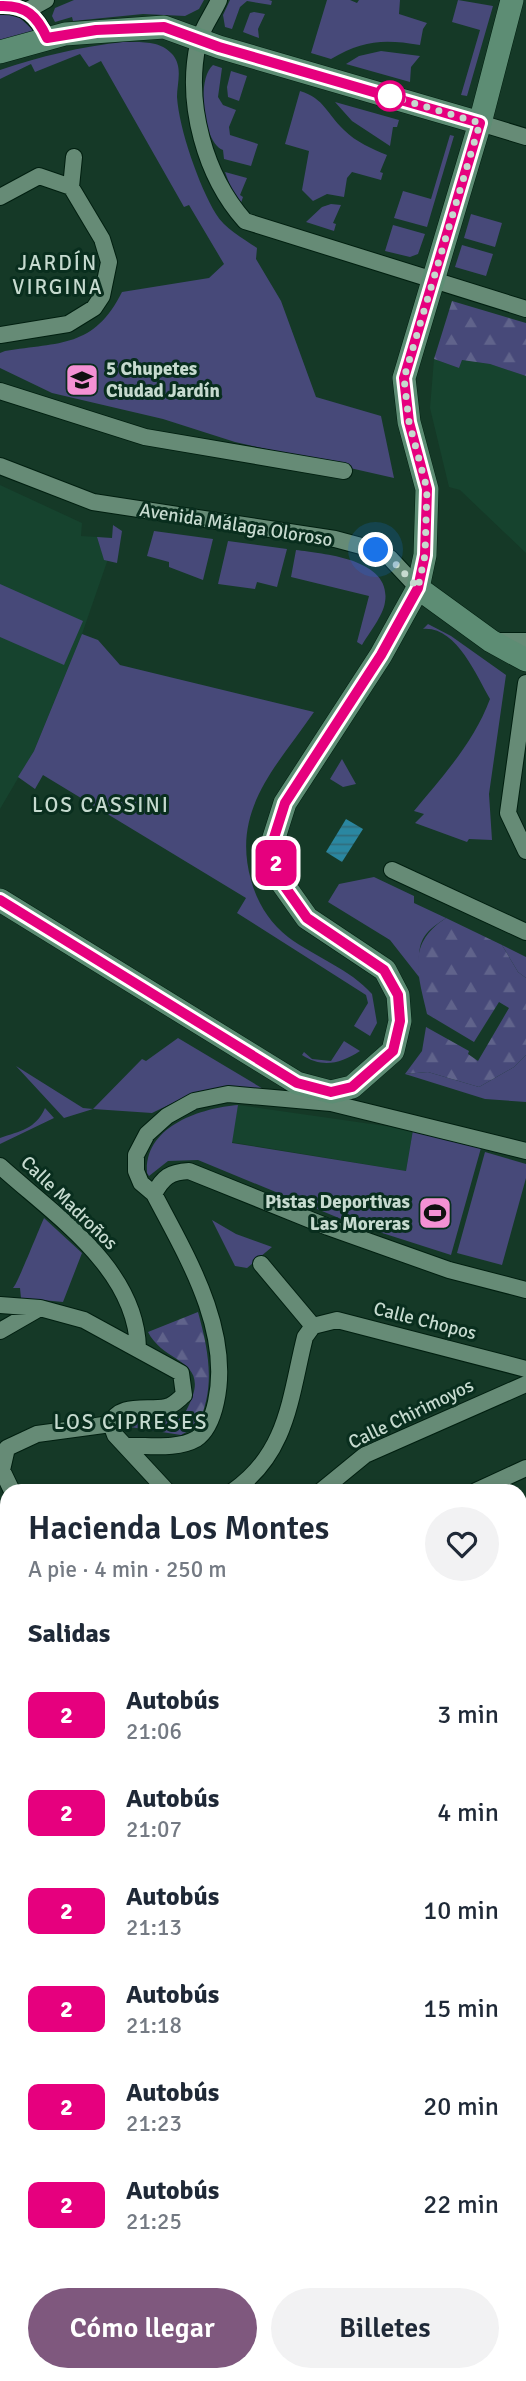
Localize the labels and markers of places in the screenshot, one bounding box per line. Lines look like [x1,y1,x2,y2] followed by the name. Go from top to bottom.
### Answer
[375,81,405,111] unlabelled marker
[106,357,220,403] place label: 5 Chupetes Ciudad Jardín
[63,361,101,399] school or university icon: 5 Chupetes Ciudad Jardín
[265,1190,410,1236] place label: Pistas Deportivas Las Moreras
[416,1194,454,1232] sports icon: Pistas Deportivas Las Moreras

